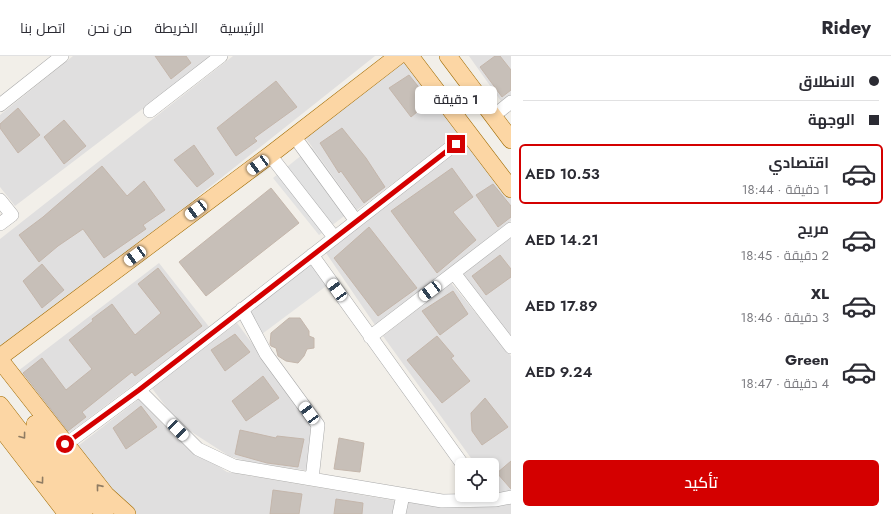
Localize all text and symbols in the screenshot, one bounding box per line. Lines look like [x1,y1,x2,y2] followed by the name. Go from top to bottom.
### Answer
[821,14,871,41] text: Ridey
[20,18,65,38] text: اتصل بنا
[87,18,132,38] text: من نحن
[154,18,198,38] text: الخريطة
[220,18,264,38] text: الرئيسية
[799,71,855,93] text: الانطلاق
[415,86,497,114] callout: 1 دقيقة
[434,90,478,109] text: 1 دقيقة
[808,109,855,131] text: الوجهة
[447,135,465,153] route end
[769,152,829,174] text: اقتصادي
[245,153,271,177] car
[841,156,877,192] icon: car
[525,163,600,185] text: AED 10.53
[742,180,829,199] text: 1 دقيقة · 18:44
[183,198,209,222] car
[797,218,829,240] text: مريح
[841,222,877,258] icon: car
[525,229,599,251] text: AED 14.21
[122,244,148,268] car
[740,246,829,265] text: 2 دقيقة · 18:45
[325,277,349,303] car
[417,279,443,303] car
[811,283,829,305] text: XL
[841,288,877,324] icon: car
[525,295,598,317] text: AED 17.89
[741,308,829,327] text: 3 دقيقة · 18:46
[785,349,829,371] text: Green
[841,354,877,390] icon: car
[525,361,592,383] text: AED 9.24
[741,374,829,393] text: 4 دقيقة · 18:47
[297,400,321,426] car
[165,417,191,443] car
[19,432,26,439] one-way arrow
[56,435,74,453] route start
[455,458,499,502] map controls
[455,458,499,502] button: locate
[523,460,879,506] button: تأكيد
[36,476,43,483] one-way arrow
[97,484,104,491] one-way arrow

